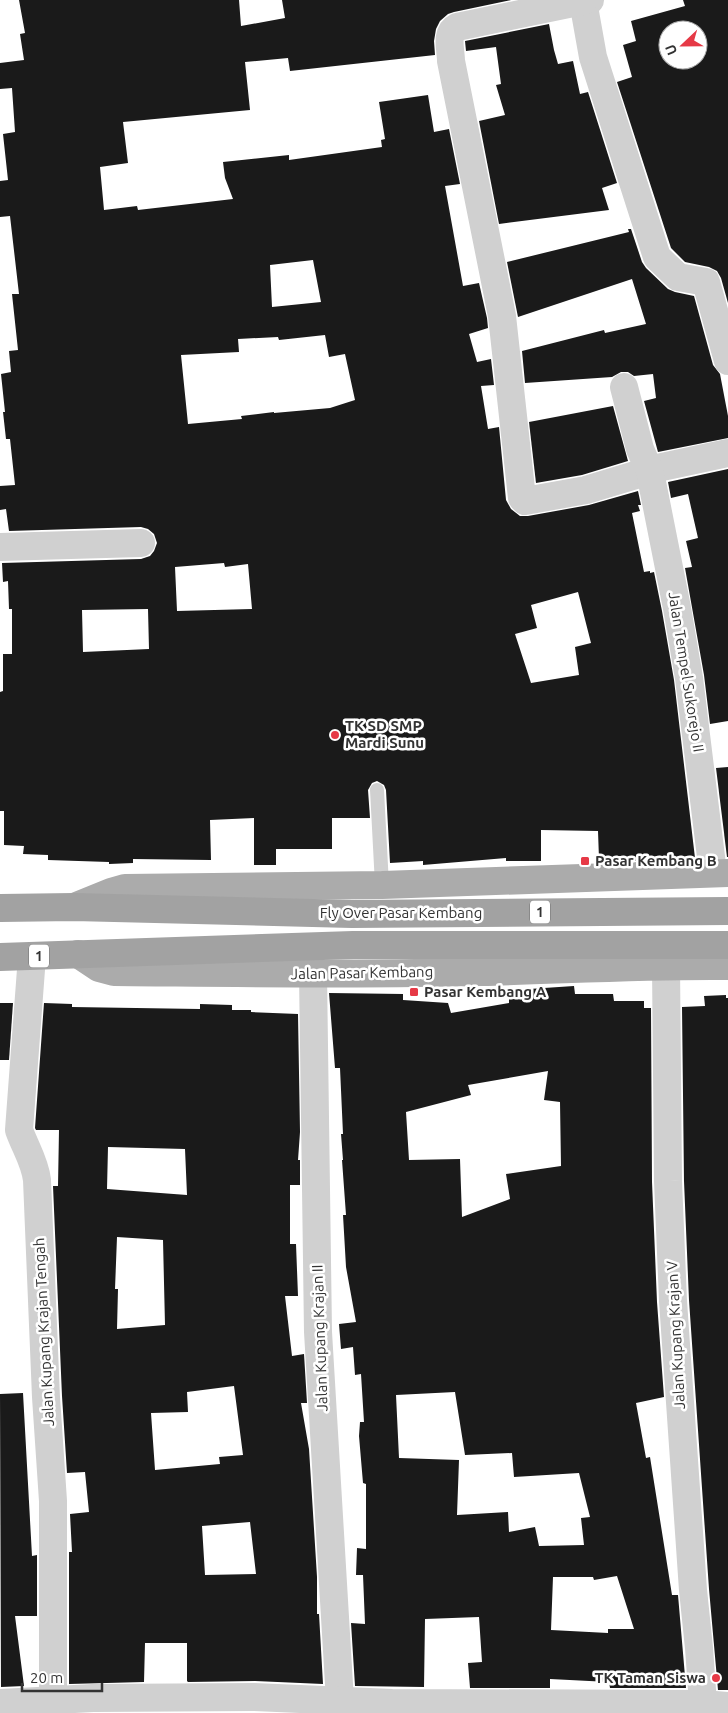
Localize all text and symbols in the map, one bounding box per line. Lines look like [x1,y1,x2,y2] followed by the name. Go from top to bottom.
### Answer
[658,20,708,70] north arrow
[662,42,680,57] text: U
[665,591,708,753] street label: Jalan Tempel Sukorejo II
[345,717,424,751] place label: TK SD SMP Mardi Sunu
[329,729,341,741] marker: TK SD SMP Mardi Sunu
[595,852,717,869] place label: Pasar Kembang B
[579,855,591,867] marker: Pasar Kembang B
[530,900,550,924] road number: 1
[320,904,482,921] street label: Fly Over Pasar Kembang
[29,944,49,968] road number: 1
[291,963,433,982] street label: Jalan Pasar Kembang
[424,983,547,1000] place label: Pasar Kembang A
[408,986,420,998] marker: Pasar Kembang A
[30,1237,57,1427] street label: Jalan Kupang Krajan Tengah
[663,1260,688,1410] street label: Jalan Kupang Krajan V
[308,1264,331,1412] street label: Jalan Kupang Krajan II
[22,1660,102,1692] scale bar
[30,1669,63,1686] text: 20 m
[594,1669,706,1686] place label: TK Taman Siswa
[710,1672,722,1684] marker: TK Taman Siswa

